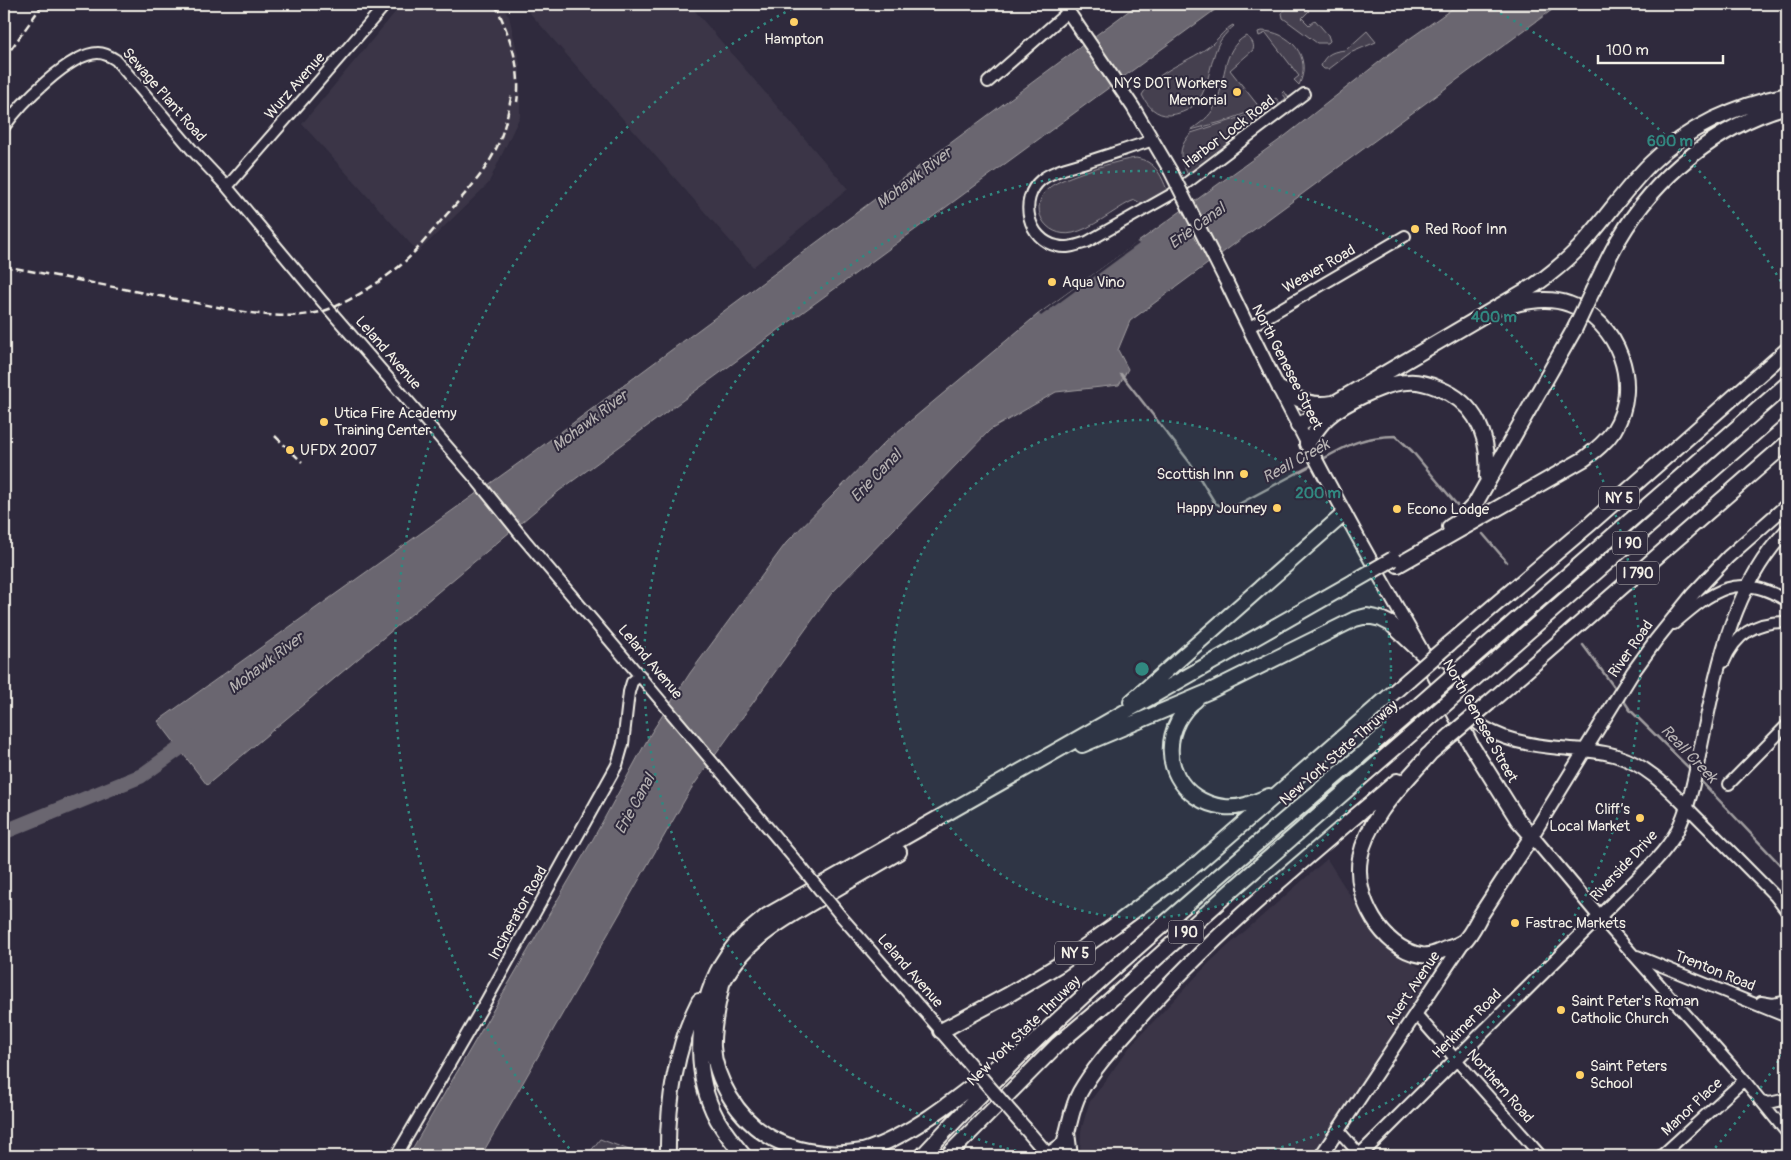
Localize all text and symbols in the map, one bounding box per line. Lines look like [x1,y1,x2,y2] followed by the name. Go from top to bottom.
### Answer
[788,16,800,28] marker: Hampton
[764,30,824,49] place label: Hampton
[1598,32,1724,64] scale bar
[1606,41,1649,60] text: 100 m
[118,44,210,146] street label: Sewage Plant Road
[261,48,330,124] street label: Wurz Avenue
[1114,74,1227,110] place label: NYS DOT Workers Memorial
[1231,86,1243,98] marker: NYS DOT Workers Memorial
[1179,91,1279,173] street label: Harbor Lock Road
[1647,132,1693,151] text: 600 m
[872,142,958,213] water label: Mohawk River
[1165,197,1231,253] water label: Erie Canal
[1425,220,1507,239] place label: Red Roof Inn
[1409,223,1421,235] marker: Red Roof Inn
[1279,241,1359,297] street label: Weaver Road
[1062,273,1125,292] place label: Aqua Vino
[1046,276,1058,288] marker: Aqua Vino
[1247,301,1327,434] street label: North Genesee Street
[1471,308,1517,327] text: 400 m
[351,312,425,394] street label: Leland Avenue
[548,385,634,456] water label: Mohawk River
[334,404,457,440] place label: Utica Fire Academy Training Center
[318,416,330,428] marker: Utica Fire Academy Training Center
[1259,434,1334,488] water label: Reall Creek
[300,441,377,460] place label: UFDX 2007
[284,444,296,456] marker: UFDX 2007
[846,444,907,506] water label: Erie Canal
[1157,465,1234,484] place label: Scottish Inn
[1238,468,1250,480] marker: Scottish Inn
[1295,484,1341,503] text: 200 m
[1599,486,1639,509] road number: NY 5
[1176,499,1268,518] place label: Happy Journey
[1407,500,1490,519] place label: Econo Lodge
[1271,502,1283,514] marker: Happy Journey
[1391,503,1403,515] marker: Econo Lodge
[1612,532,1648,554] road number: I 90
[1617,562,1659,584] road number: I 790
[1604,617,1658,681] street label: River Road
[613,621,687,703] street label: Leland Avenue
[224,627,310,698] water label: Mohawk River
[1438,656,1522,787] street label: North Genesee Street
[1133,660,1151,678] centre of rings
[1276,696,1403,810] street label: New York State Thruway
[1656,721,1723,788] water label: Reall Creek
[610,769,661,837] water label: Erie Canal
[1549,800,1631,836] place label: Cliff’s Local Market
[1634,812,1646,824] marker: Cliff’s Local Market
[1586,826,1662,906] street label: Riverside Drive
[484,863,552,963] street label: Incinerator Road
[1525,914,1626,933] place label: Fastrac Markets
[1509,917,1521,929] marker: Fastrac Markets
[1168,920,1204,944] road number: I 90
[873,930,947,1012] street label: Leland Avenue
[1055,941,1095,964] road number: NY 5
[1672,946,1758,996] street label: Trenton Road
[1381,947,1445,1028] street label: Auert Avenue
[963,971,1085,1090] street label: New York State Thruway
[1428,985,1506,1063] street label: Herkimer Road
[1571,992,1699,1028] place label: Saint Peter's Roman Catholic Church
[1555,1004,1567,1016] marker: Saint Peter's Roman Catholic Church
[1463,1045,1537,1127] street label: Northern Road
[1590,1057,1667,1093] place label: Saint Peters School
[1574,1069,1586,1081] marker: Saint Peters School
[1658,1074,1727,1140] street label: Manor Place

